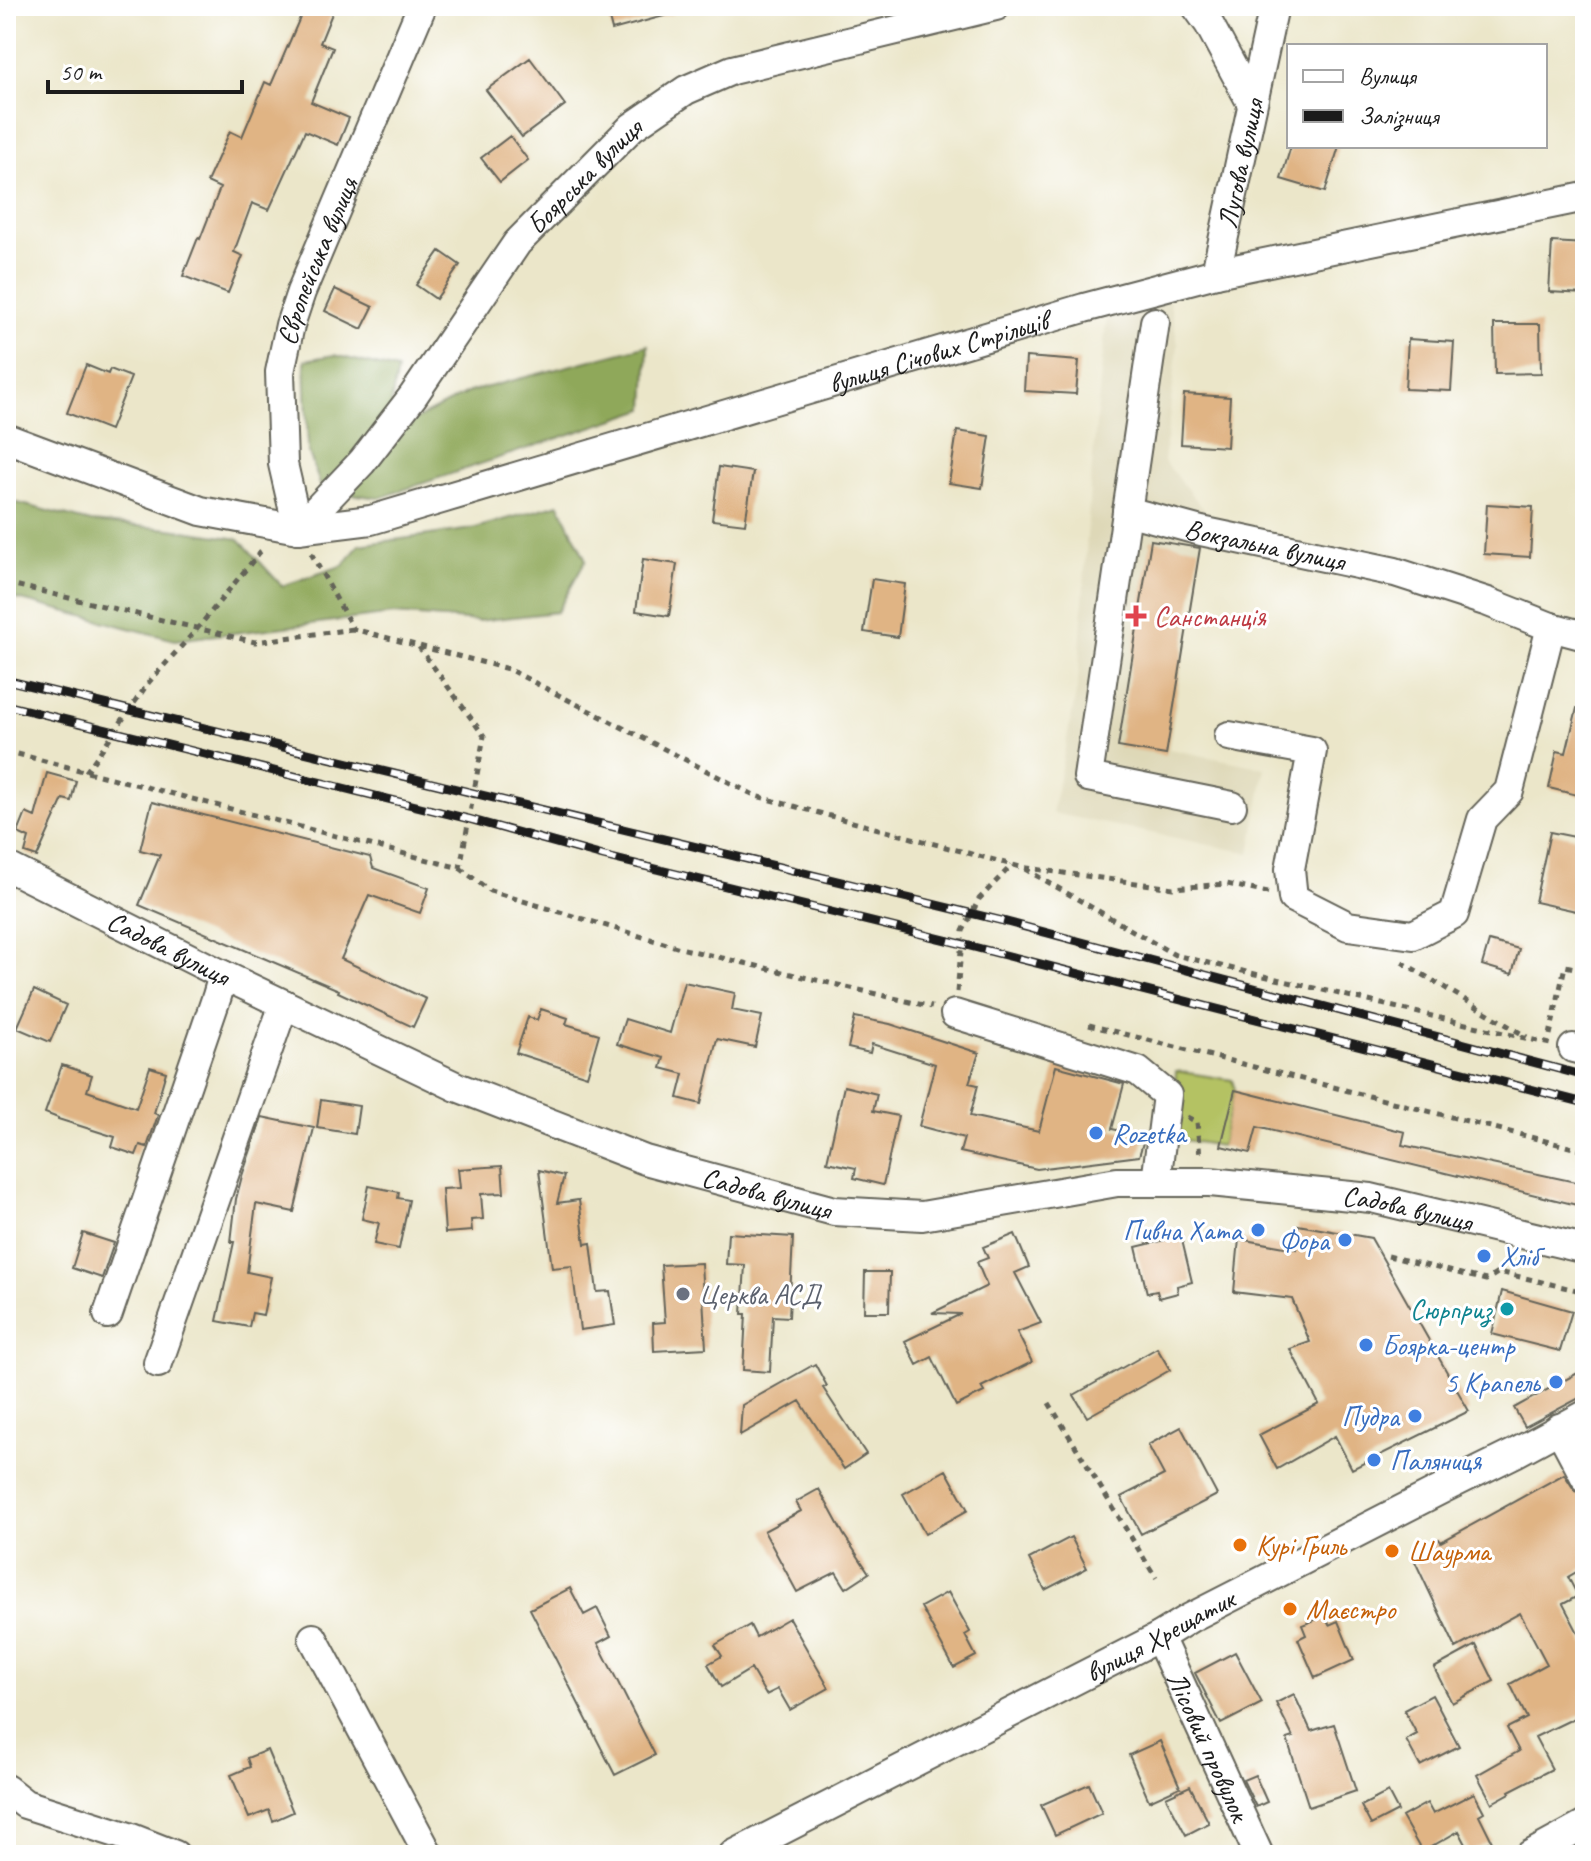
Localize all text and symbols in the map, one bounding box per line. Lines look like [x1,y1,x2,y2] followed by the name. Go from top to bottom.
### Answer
[48,44,242,94] scale bar
[1287,44,1547,148] legend
[60,57,103,87] text: 50 m
[1359,61,1418,91] text: Вулиця
[1209,93,1271,231] street label: Лугова вулиця
[1359,101,1440,132] text: Залізниця
[518,107,650,241] street label: Боярська вулиця
[269,171,365,348] street label: Європейська вулиця
[824,300,1058,401] street label: вулиця Січових Стрільців
[1181,510,1350,579] street label: Вокзальна вулиця
[1154,599,1266,634] place label: Санстанція
[1125,605,1147,627] marker: Санстанція
[102,902,238,994] street label: Садова вулиця
[1112,1116,1188,1151] place label: Rozetka
[1087,1124,1105,1142] marker: Rozetka
[698,1159,837,1228] street label: Садова вулиця
[1341,1178,1478,1240] street label: Садова вулиця
[1123,1213,1244,1248] place label: Пивна Хата
[1249,1221,1267,1239] marker: Пивна Хата
[1279,1223,1331,1258] place label: Фора
[1336,1231,1354,1249] marker: Фора
[1500,1239,1546,1274] place label: Хліб
[1475,1247,1493,1265] marker: Хліб
[699,1277,823,1312] place label: Церква АСД
[674,1285,692,1303] marker: Церква АСД
[1410,1292,1493,1328] place label: Сюрприз
[1498,1300,1516,1318] marker: Сюрприз
[1382,1328,1516,1363] place label: Боярка-центр
[1357,1336,1375,1354] marker: Боярка-центр
[1445,1365,1542,1400] place label: 5 Крапель
[1547,1373,1565,1391] marker: 5 Крапель
[1342,1399,1401,1434] place label: Пудра
[1406,1407,1424,1425] marker: Пудра
[1390,1443,1482,1478] place label: Паляниця
[1365,1451,1383,1469] marker: Паляниця
[1256,1528,1348,1563] place label: Курі Гриль
[1408,1534,1492,1569] place label: Шаурма
[1231,1536,1249,1554] marker: Курі Гриль
[1383,1542,1401,1560] marker: Шаурма
[1079,1580,1243,1689] street label: вулиця Хрещатик
[1306,1592,1397,1627] place label: Маєстро
[1281,1600,1299,1618] marker: Маєстро
[1160,1666,1260,1829] street label: Лісовий провулок

